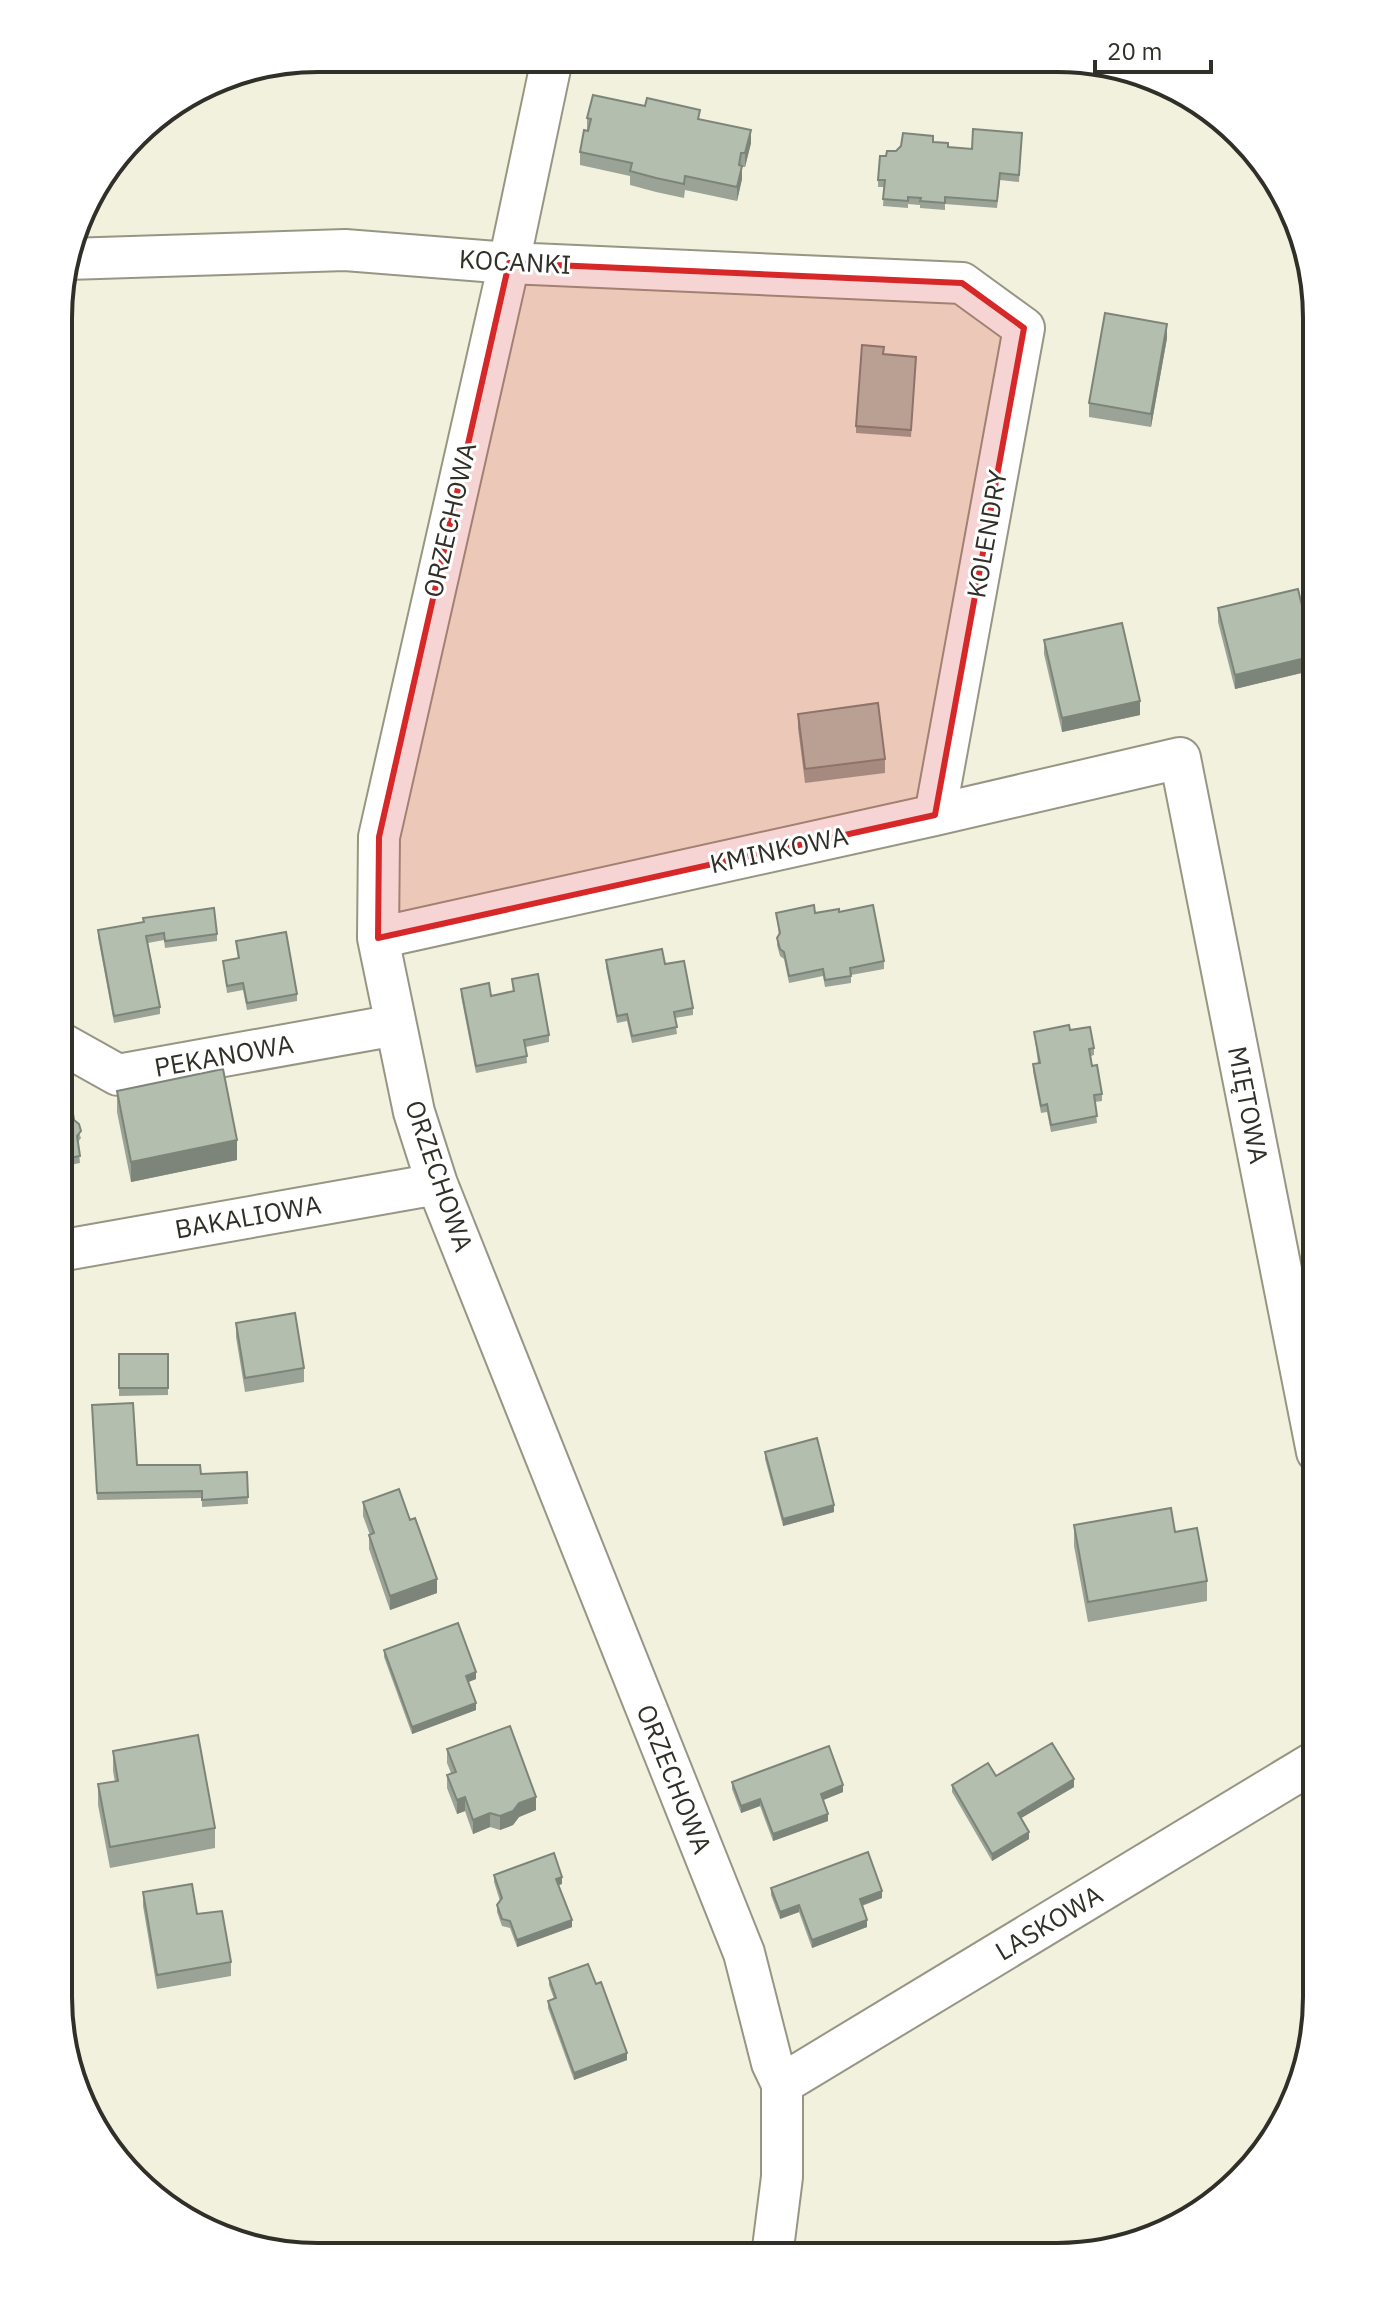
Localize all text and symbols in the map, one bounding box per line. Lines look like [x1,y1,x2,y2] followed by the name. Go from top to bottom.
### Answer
[1095,24,1211,74] scale bar
[1107,35,1162,67] text: 20 m
[458,241,572,281] street label: KOCANKI
[415,439,483,601] street label: ORZECHOWA
[958,467,1014,600] street label: KOLENDRY
[707,818,851,880] street label: KMINKOWA
[152,1026,296,1084] street label: PEKANOWA
[1221,1043,1277,1167] street label: MIĘTOWA
[398,1095,482,1256] street label: ORZECHOWA
[172,1186,324,1246] street label: BAKALIOWA
[630,1699,720,1859] street label: ORZECHOWA
[989,1877,1109,1967] street label: LASKOWA

